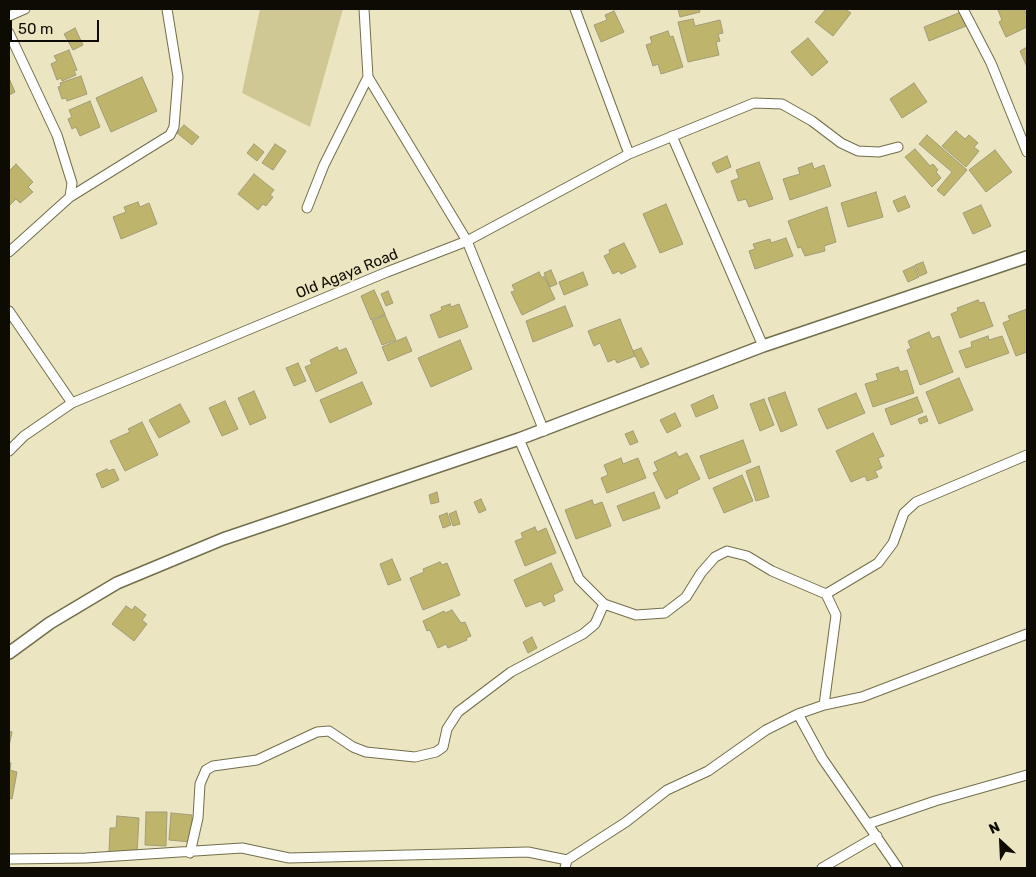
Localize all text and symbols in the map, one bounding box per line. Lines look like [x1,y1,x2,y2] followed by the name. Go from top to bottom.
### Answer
[12,10,101,42] scale bar
[18,20,53,38] text: 50 m
[293,245,401,303] street label: Old Agaya Road
[976,817,1026,867] north arrow
[986,818,1003,838] text: N

